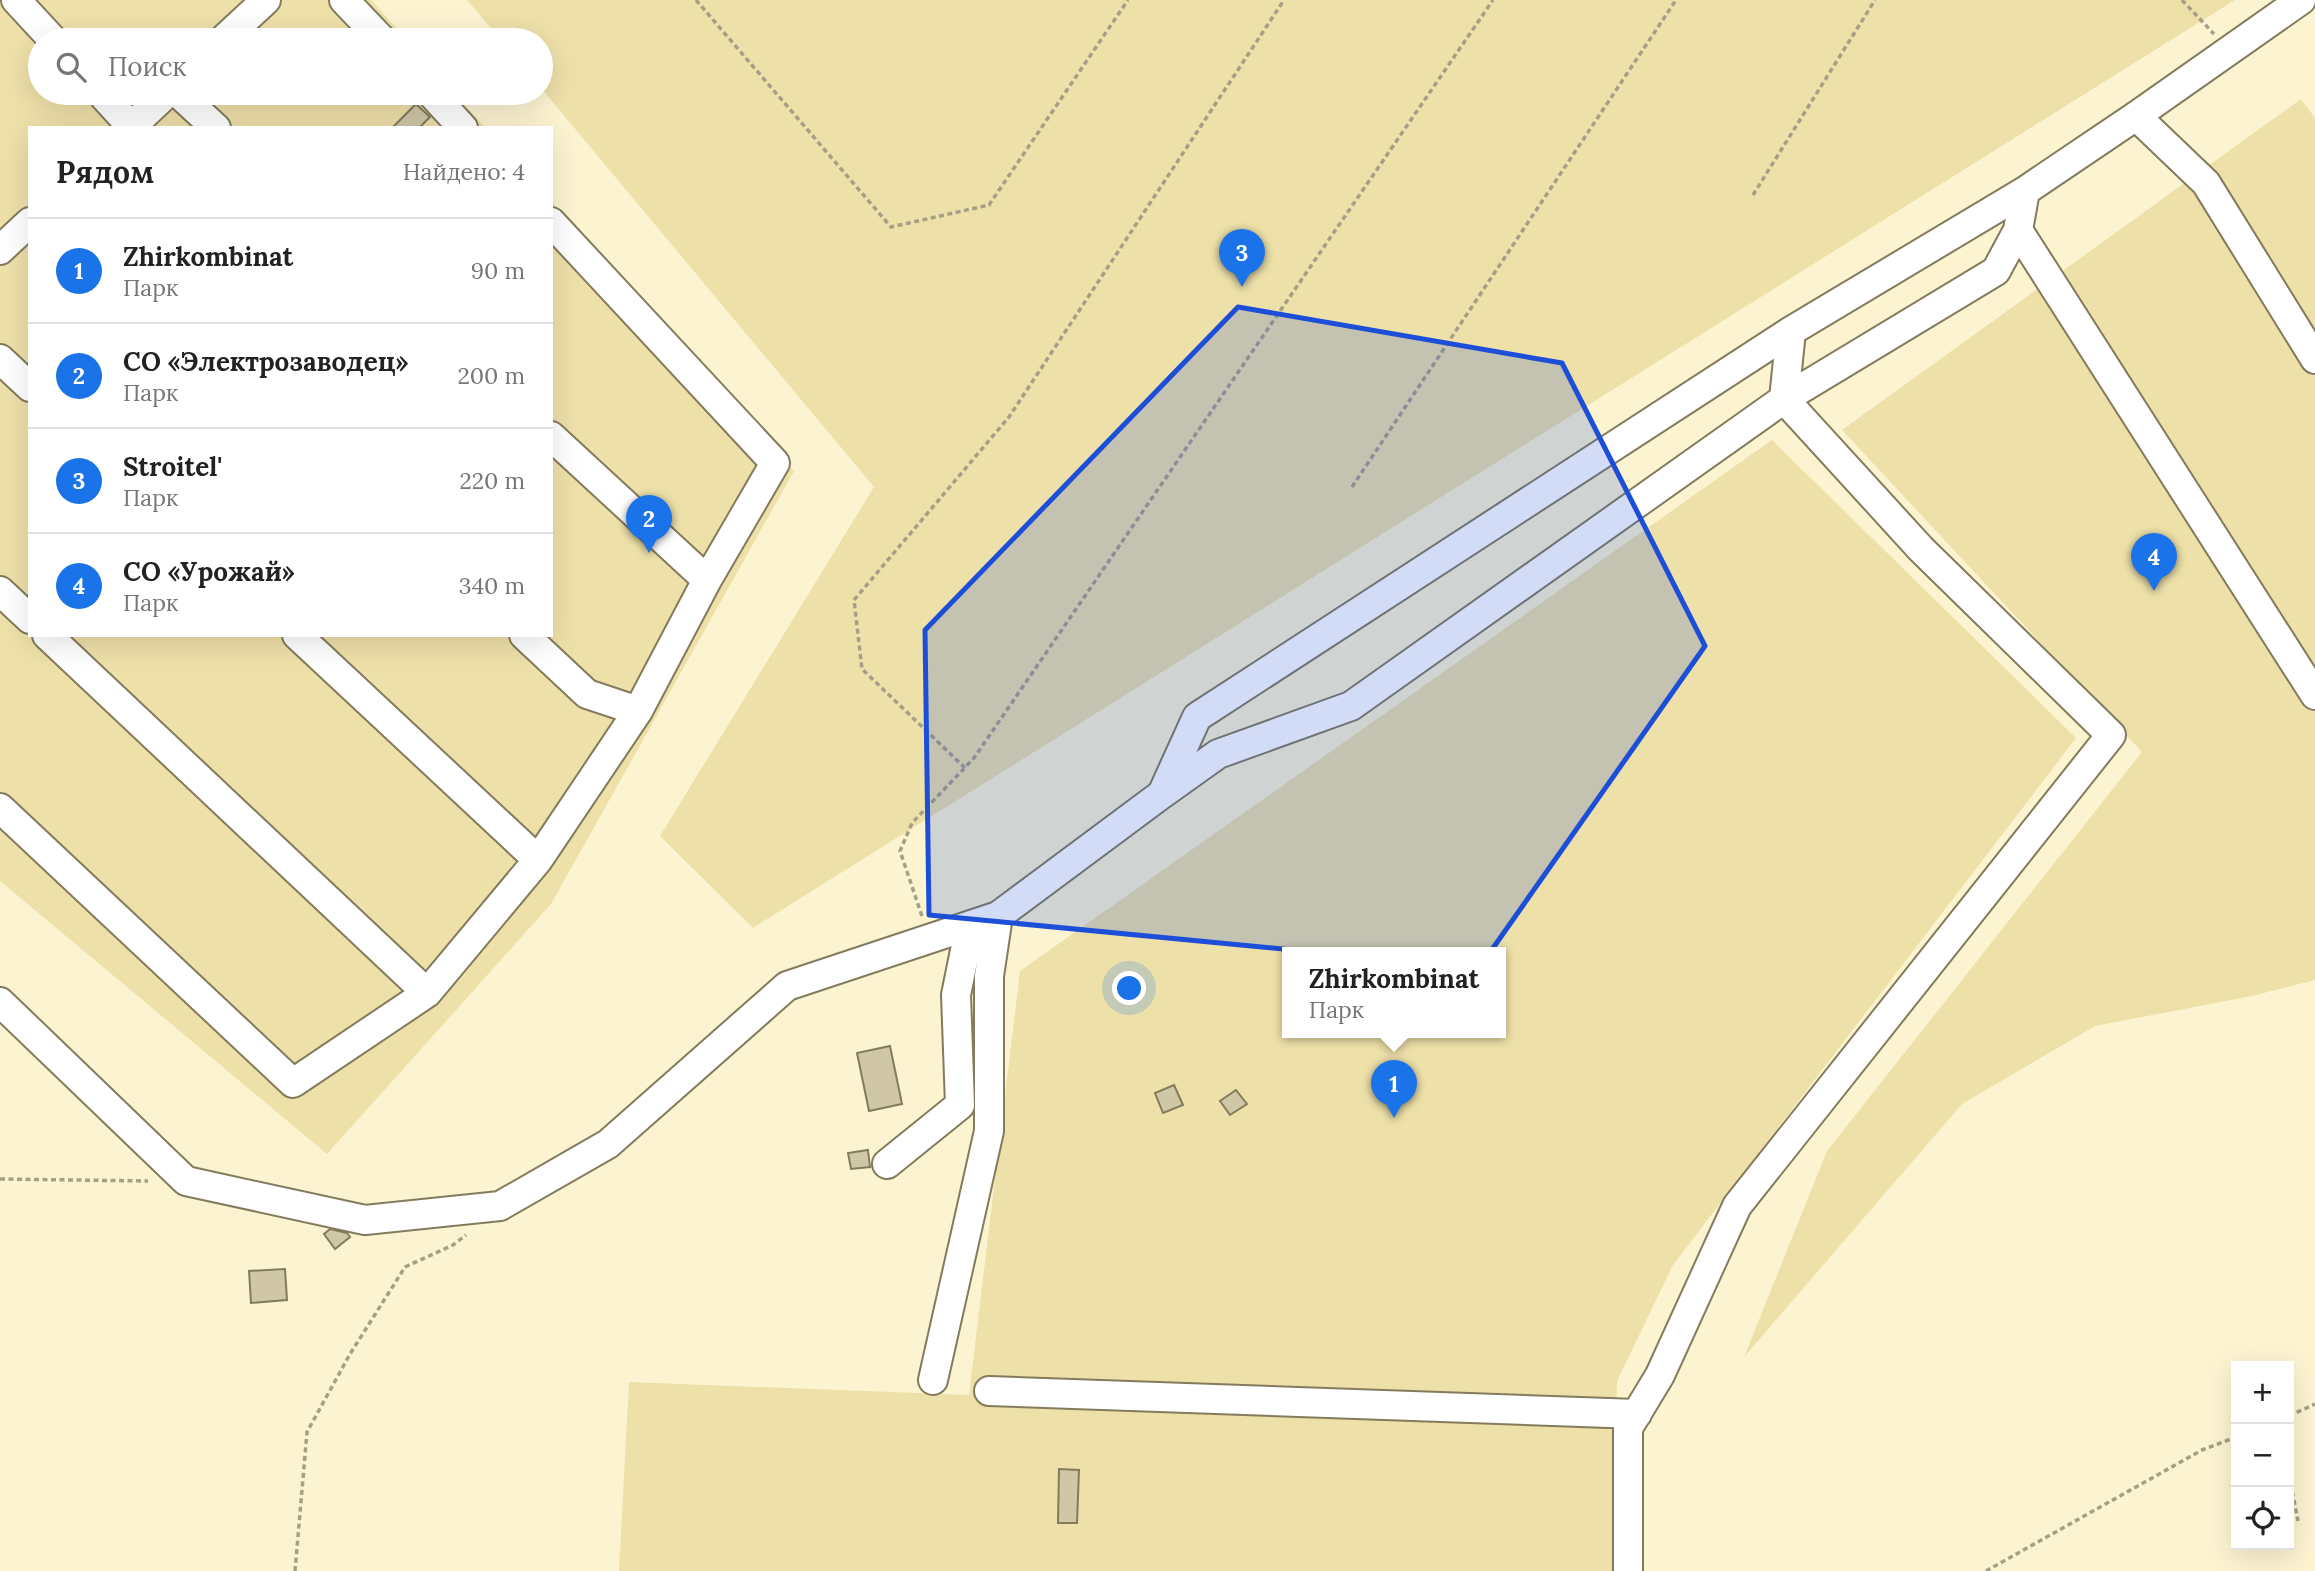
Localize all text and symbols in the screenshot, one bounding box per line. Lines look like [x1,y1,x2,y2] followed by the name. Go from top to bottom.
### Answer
[28,28,553,105] search box
[52,48,90,86] icon: search
[108,50,187,83] text: Поиск
[56,153,154,191] text: Рядом
[403,157,525,186] text: Найдено: 4
[1219,229,1265,287] pin: 3
[123,240,293,273] text: Zhirkombinat
[74,256,84,285] text: 1
[471,256,525,285] text: 90 m
[123,273,178,302] text: Парк
[123,345,408,378] text: СО «Электрозаводец»
[73,361,85,390] text: 2
[457,361,525,390] text: 200 m
[123,378,178,407] text: Парк
[123,450,222,483] text: Stroitel'
[73,466,85,495] text: 3
[459,466,525,495] text: 220 m
[123,483,178,512] text: Парк
[626,495,672,553] pin: 2
[2131,533,2177,591] pin: 4
[123,555,295,588] text: СО «Урожай»
[73,571,85,600] text: 4
[459,571,525,600] text: 340 m
[123,588,178,617] text: Парк
[1282,947,1506,1038] popup
[1309,962,1479,995] text: Zhirkombinat
[1112,971,1146,1005] your location
[1309,995,1364,1024] text: Парк
[1371,1060,1417,1118] pin: 1
[2231,1361,2294,1550] map controls
[2231,1361,2294,1424] button: +
[2231,1424,2294,1487] button: −
[2231,1487,2294,1550] button: locate

